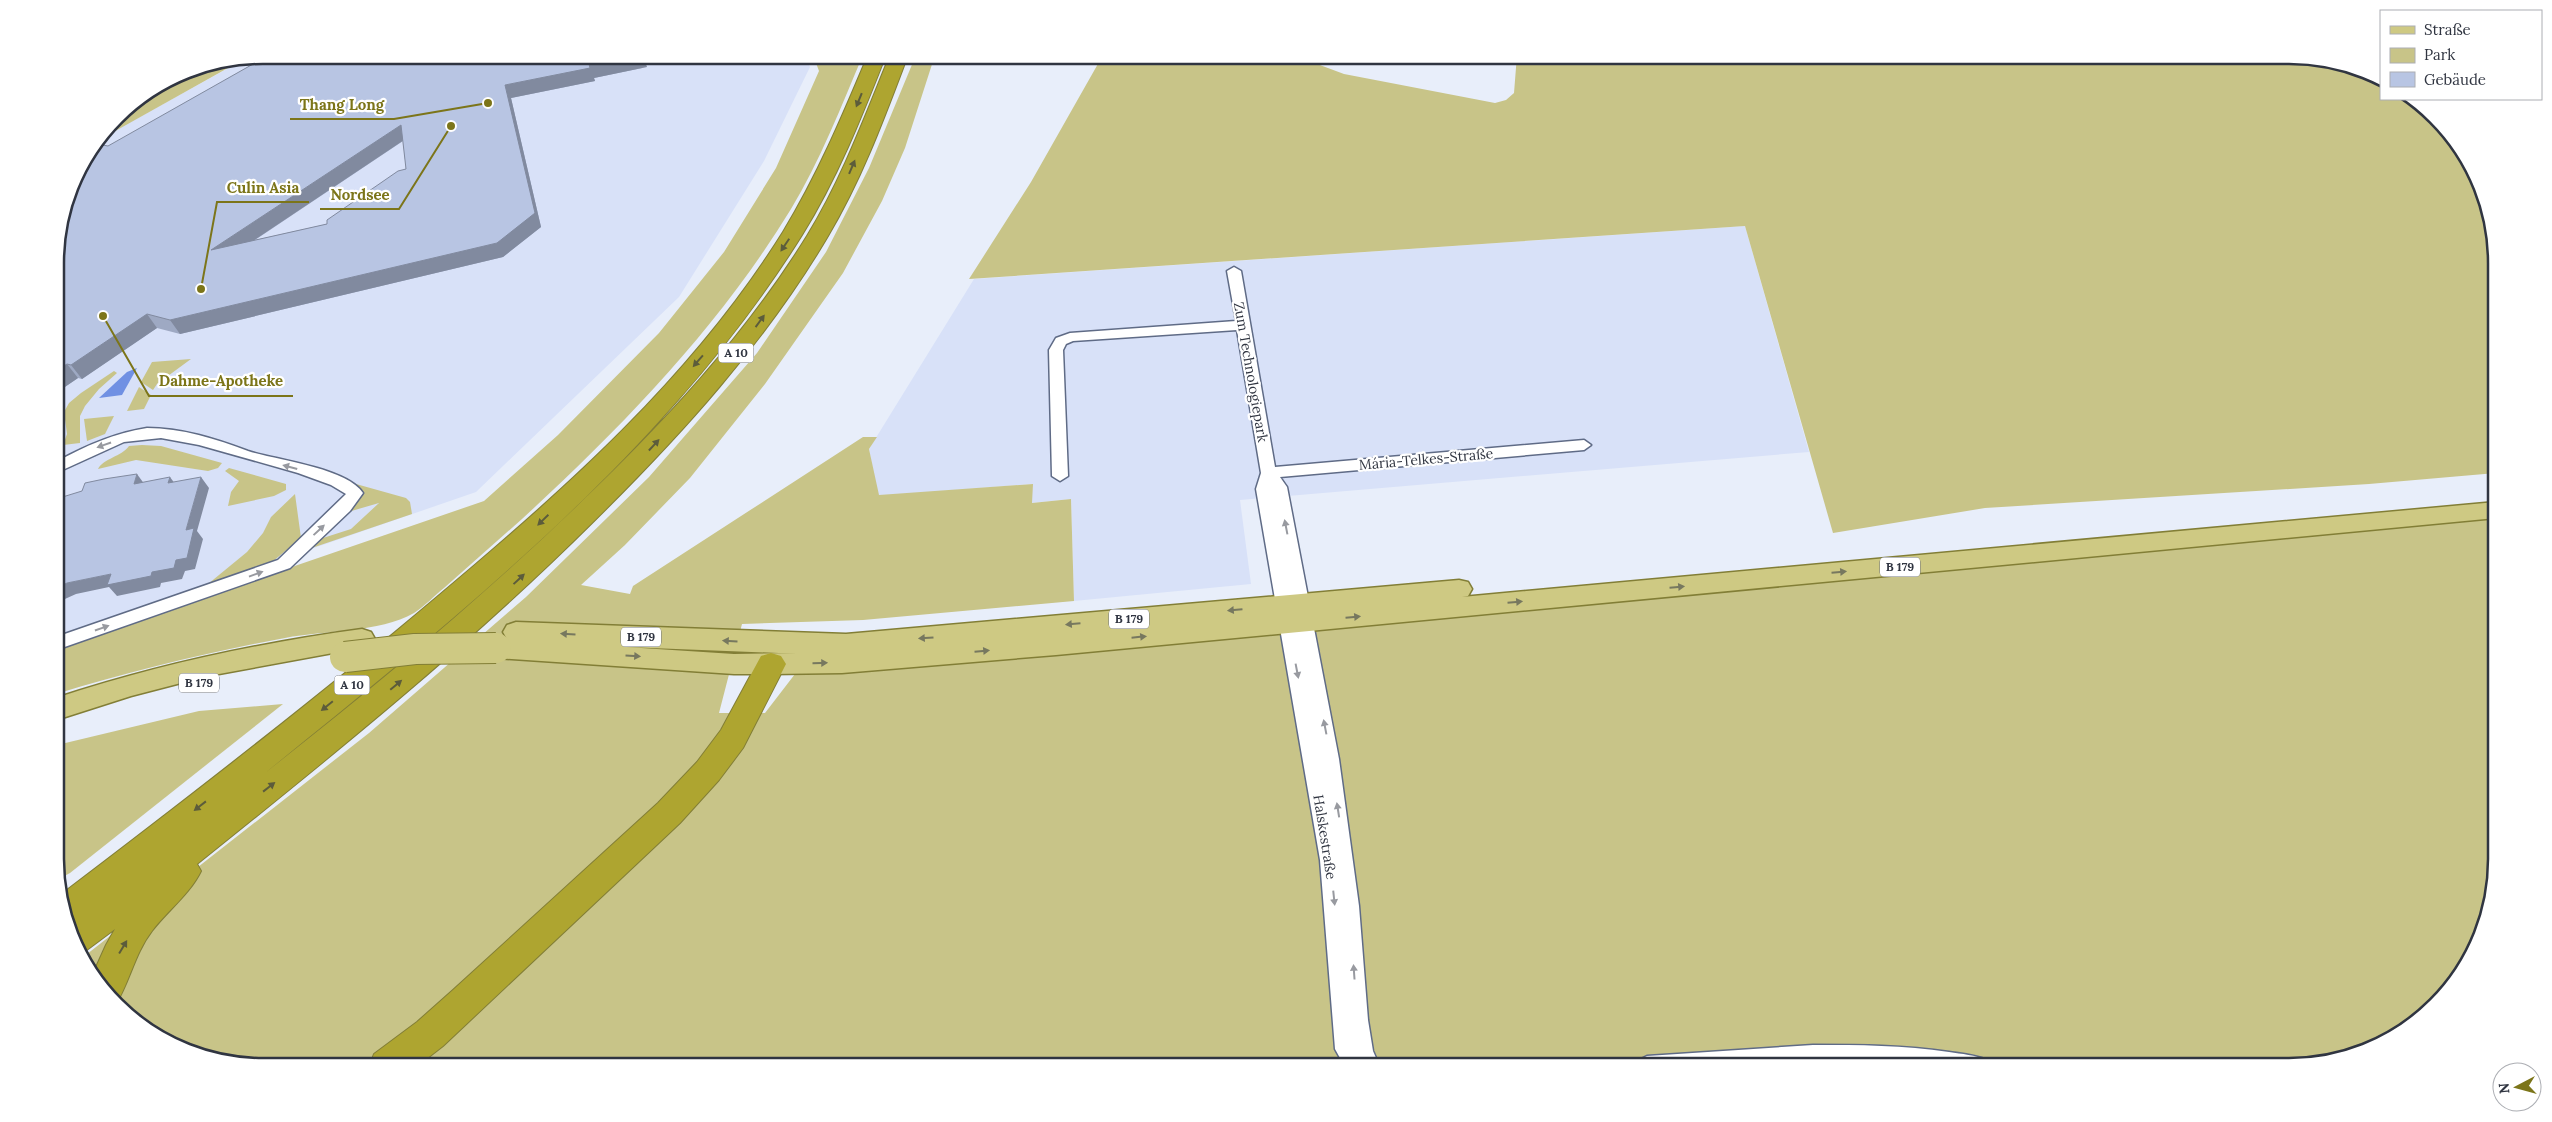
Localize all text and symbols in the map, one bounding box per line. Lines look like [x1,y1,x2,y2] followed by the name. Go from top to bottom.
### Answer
[2380,10,2542,100] legend
[2424,20,2471,39] text: Straße
[2424,45,2455,64] text: Park
[2424,70,2486,89] text: Gebäude
[290,89,394,119] callout: Thang Long
[854,93,862,107] one-way arrow
[300,95,385,114] text: Thang Long
[849,160,857,174] one-way arrow
[217,172,309,202] callout: Culin Asia
[227,178,299,197] text: Culin Asia
[320,179,399,209] callout: Nordsee
[330,185,390,204] text: Nordsee
[780,238,790,251] one-way arrow
[1230,300,1272,444] street label: Zum Technologiepark
[755,314,765,328] one-way arrow
[718,343,754,362] road number: A 10
[693,354,704,367] one-way arrow
[149,366,293,396] callout: Dahme-Apotheke
[159,371,283,390] text: Dahme-Apotheke
[648,439,660,451] one-way arrow
[96,441,111,449] one-way arrow
[1358,444,1494,474] street label: Mária-Telkes-Straße
[282,463,297,471] one-way arrow
[537,514,549,526] one-way arrow
[1282,519,1290,535] one-way arrow
[313,524,325,536] one-way arrow
[1880,558,1920,576] road number: B 179
[1831,568,1847,576] one-way arrow
[248,570,263,577] one-way arrow
[513,573,525,585] one-way arrow
[1669,583,1685,591] one-way arrow
[1507,597,1523,605] one-way arrow
[1226,606,1242,614] one-way arrow
[1109,610,1149,628] road number: B 179
[1345,612,1361,620] one-way arrow
[1065,621,1081,629] one-way arrow
[95,624,110,631] one-way arrow
[621,628,661,646] road number: B 179
[559,630,575,638] one-way arrow
[1132,633,1148,641] one-way arrow
[918,634,934,642] one-way arrow
[722,637,738,645] one-way arrow
[974,647,990,655] one-way arrow
[626,652,642,660] one-way arrow
[812,659,828,667] one-way arrow
[1293,663,1301,679] one-way arrow
[179,674,219,692] road number: B 179
[334,676,370,694] road number: A 10
[389,679,402,690] one-way arrow
[321,700,334,711] one-way arrow
[1320,719,1328,735] one-way arrow
[262,781,275,792] one-way arrow
[1309,793,1341,881] street label: Halskestraße
[193,801,206,812] one-way arrow
[1334,802,1342,818] one-way arrow
[1330,890,1338,906] one-way arrow
[119,941,128,954] one-way arrow
[1350,963,1358,979] one-way arrow
[2492,1062,2542,1112] north arrow
[2495,1082,2514,1095] text: N

